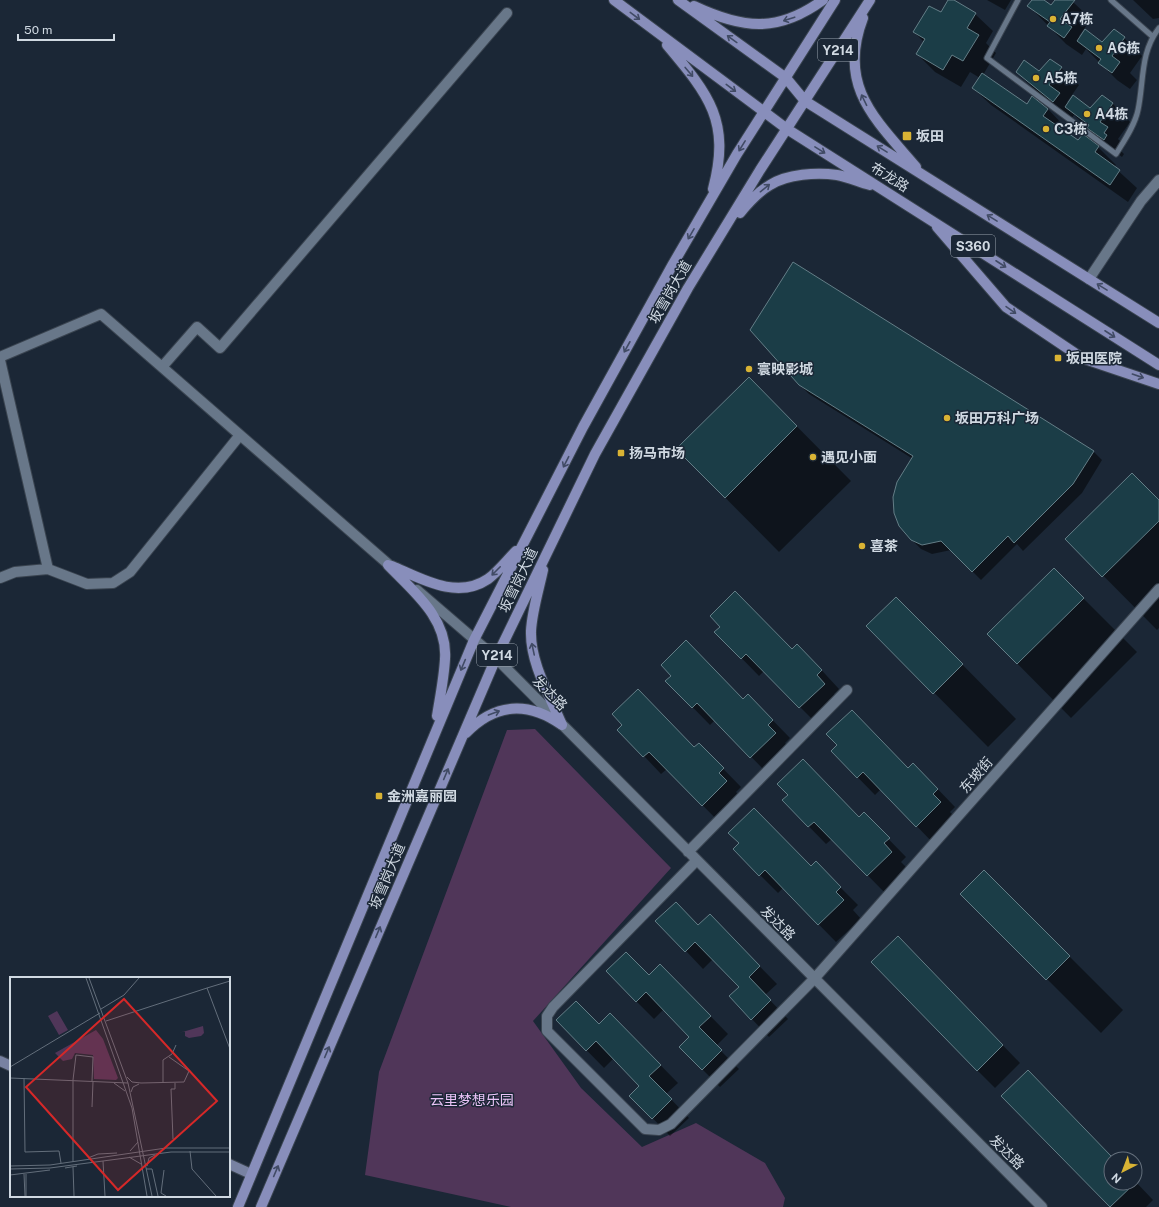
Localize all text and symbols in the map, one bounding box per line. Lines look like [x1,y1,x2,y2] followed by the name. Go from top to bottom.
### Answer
[629,11,640,20] one-way arrow
[1061,11,1093,27] place label: A7栋
[1048,14,1058,24] marker: A7栋
[18,16,114,42] scale bar
[783,16,796,23] one-way arrow
[24,23,52,37] text: 50 m
[727,35,738,43] one-way arrow
[818,39,858,61] road number: Y214
[1107,40,1140,56] place label: A6栋
[1094,43,1104,53] marker: A6栋
[685,66,694,77] one-way arrow
[1044,70,1078,86] place label: A5栋
[1031,73,1041,83] marker: A5栋
[725,84,736,93] one-way arrow
[860,94,867,106] one-way arrow
[1095,106,1128,122] place label: A4栋
[1082,109,1092,119] marker: A4栋
[1054,121,1087,137] place label: C3栋
[1041,124,1051,134] marker: C3栋
[916,128,944,144] place label: 坂田
[901,130,913,142] marker: 坂田
[738,140,746,152] one-way arrow
[877,145,888,153] one-way arrow
[814,146,826,154] one-way arrow
[868,159,912,195] street label: 布龙路
[760,184,771,193] one-way arrow
[986,214,998,222] one-way arrow
[686,228,694,240] one-way arrow
[951,235,995,257] road number: S360
[646,258,694,326] street label: 坂雪岗大道
[995,260,1006,268] one-way arrow
[1096,283,1108,291] one-way arrow
[1006,306,1017,314] one-way arrow
[1105,330,1116,338] one-way arrow
[623,341,631,353] one-way arrow
[1066,350,1122,366] place label: 坂田医院
[1053,353,1063,363] marker: 坂田医院
[757,361,813,377] place label: 寰映影城
[744,364,754,374] marker: 寰映影城
[1131,373,1143,381] one-way arrow
[955,410,1039,426] place label: 坂田万科广场
[942,413,952,423] marker: 坂田万科广场
[629,445,685,461] place label: 扬马市场
[616,448,626,458] marker: 扬马市场
[821,449,877,465] place label: 遇见小面
[808,452,818,462] marker: 遇见小面
[561,456,569,468] one-way arrow
[870,538,898,554] place label: 喜茶
[857,541,867,551] marker: 喜茶
[495,545,541,615] street label: 坂雪岗大道
[492,566,501,576] one-way arrow
[529,643,537,656] one-way arrow
[477,644,517,666] road number: Y214
[458,659,466,671] one-way arrow
[529,672,571,714] street label: 发达路
[488,709,501,716] one-way arrow
[956,754,996,796] street label: 东坡街
[443,768,450,780] one-way arrow
[387,788,457,804] place label: 金洲嘉丽园
[374,791,384,801] marker: 金洲嘉丽园
[366,841,408,911] street label: 坂雪岗大道
[757,902,799,944] street label: 发达路
[375,926,382,938] one-way arrow
[10,977,230,1197] inset map
[324,1046,331,1058] one-way arrow
[430,1092,514,1108] park label: 云里梦想乐园
[986,1131,1028,1173] street label: 发达路
[1103,1151,1143,1191] north arrow
[273,1166,280,1178] one-way arrow
[1109,1171,1124,1186] text: N

